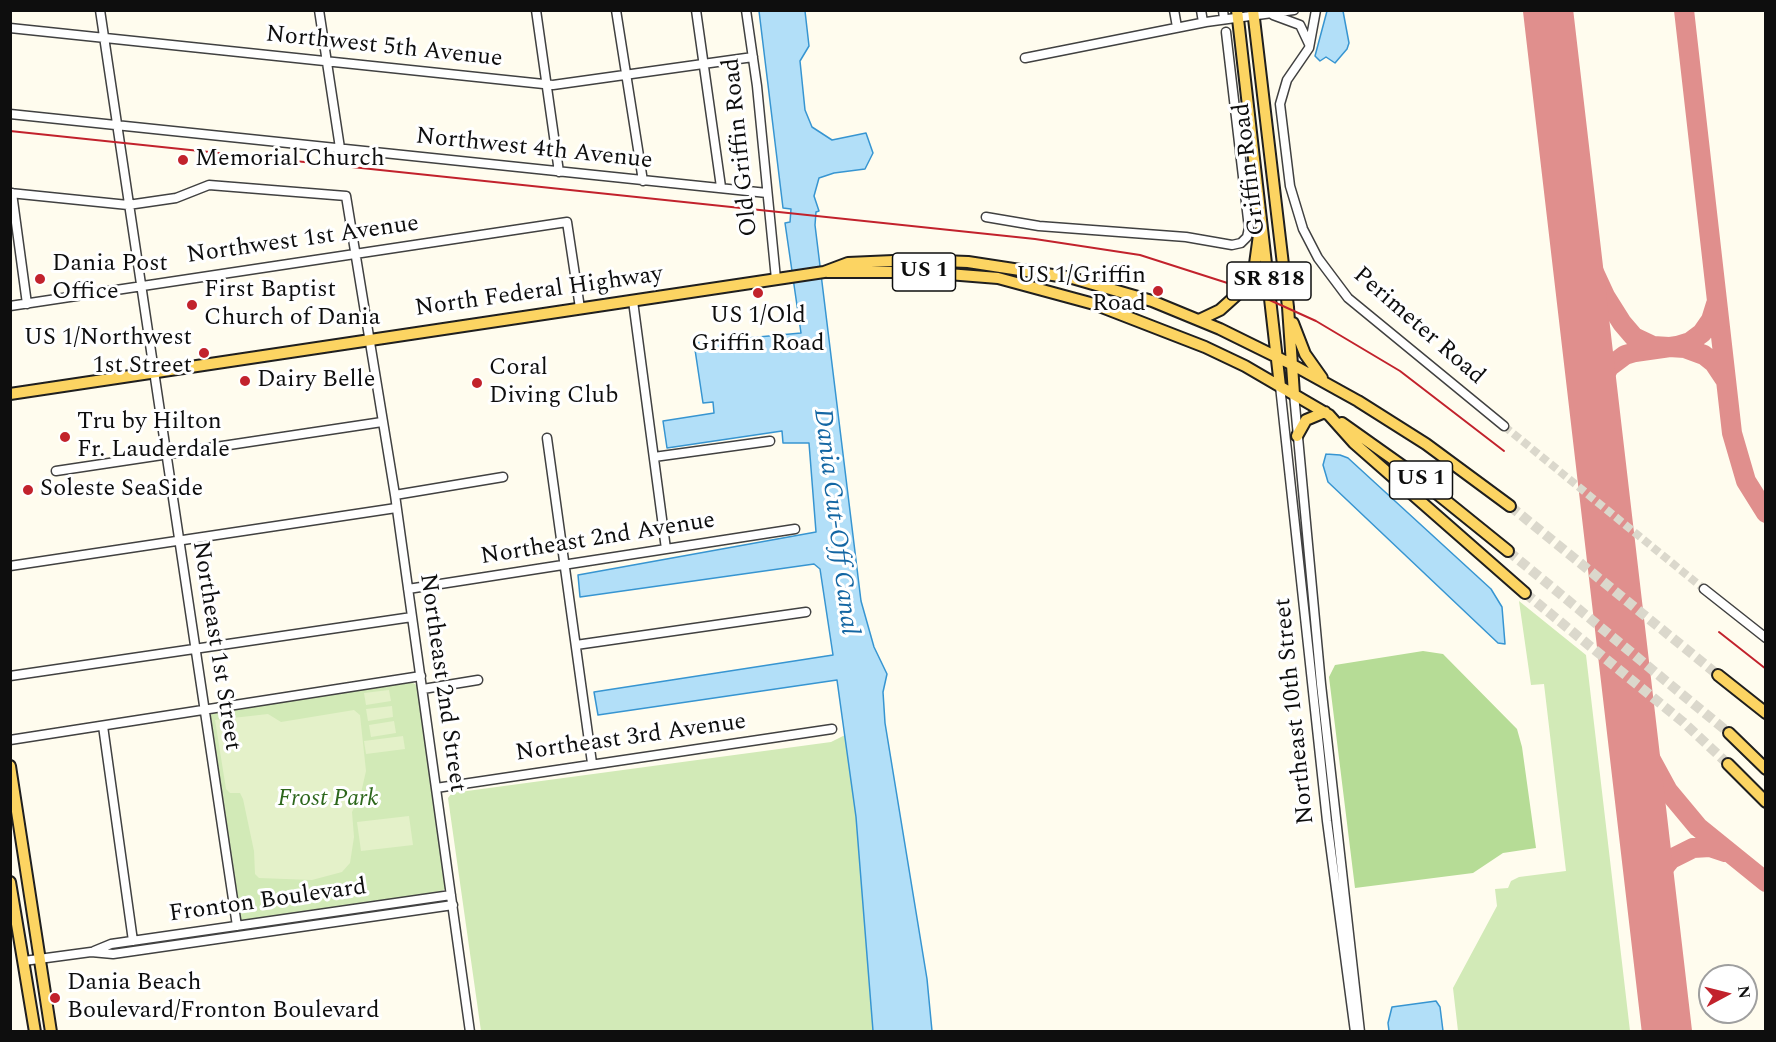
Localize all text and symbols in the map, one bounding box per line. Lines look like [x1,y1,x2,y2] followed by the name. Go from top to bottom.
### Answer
[264,21,504,75] street label: Northwest 5th Avenue
[718,56,766,238] street label: Old Griffin Road
[1229,101,1273,237] street label: Griffin Road
[414,123,654,177] street label: Northwest 4th Avenue
[195,146,385,174] place label: Memorial Church
[176,153,190,167] marker: Memorial Church
[185,210,421,272] street label: Northwest 1st Avenue
[52,251,168,307] place label: Dania Post Office
[892,253,956,291] road number: US 1
[413,261,665,325] street label: North Federal Highway
[1227,262,1311,300] road number: SR 818
[1346,262,1490,392] street label: Perimeter Road
[1016,263,1146,319] place label: US 1/Griffin Road
[33,272,47,286] marker: Dania Post Office
[204,277,380,333] place label: First Baptist Church of Dania
[1151,284,1165,298] marker: US 1/Griffin Road
[751,286,765,300] marker: US 1/Old Griffin Road
[185,298,199,312] marker: First Baptist Church of Dania
[691,303,825,359] place label: US 1/Old Griffin Road
[24,325,192,381] place label: US 1/Northwest 1st Street
[197,346,211,360] marker: US 1/Northwest 1st Street
[489,355,618,411] place label: Coral Diving Club
[257,367,375,395] place label: Dairy Belle
[238,374,252,388] marker: Dairy Belle
[470,376,484,390] marker: Coral Diving Club
[805,407,863,637] water label: Dania Cut-Off Canal
[77,409,230,465] place label: Tru by Hilton Fr. Lauderdale
[58,430,72,444] marker: Tru by Hilton Fr. Lauderdale
[1390,461,1452,499] road number: US 1
[40,476,203,504] place label: Soleste SeaSide
[21,483,35,497] marker: Soleste SeaSide
[479,507,717,573] street label: Northeast 2nd Avenue
[184,539,246,753] street label: Northeast 1st Street
[411,572,471,794] street label: Northeast 2nd Street
[1270,596,1322,826] street label: Northeast 10th Street
[514,709,748,769] street label: Northeast 3rd Avenue
[277,786,379,814] park label: Frost Park
[167,874,369,930] street label: Fronton Boulevard
[1698,964,1758,1024] north arrow
[67,970,380,1026] place label: Dania Beach Boulevard/Fronton Boulevard
[1731,984,1757,1000] text: N
[48,991,62,1005] marker: Dania Beach Boulevard/Fronton Boulevard

